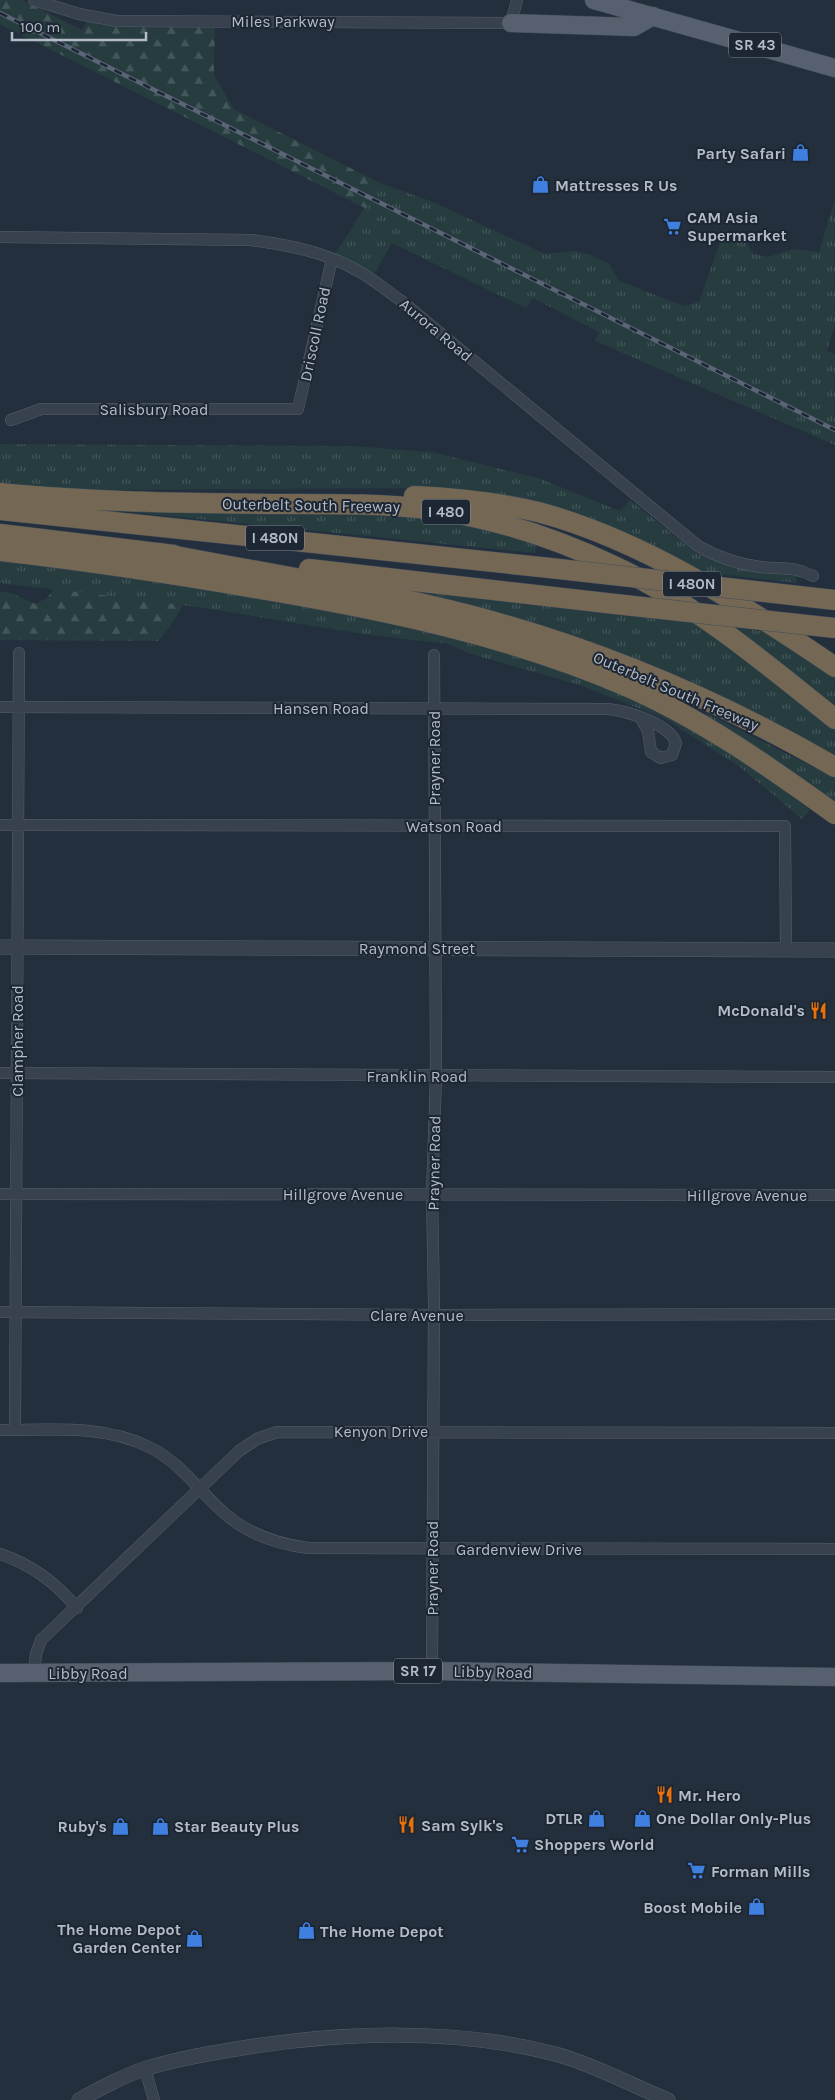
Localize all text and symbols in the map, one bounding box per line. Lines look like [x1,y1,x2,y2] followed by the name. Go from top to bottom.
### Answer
[12,10,146,42] scale bar
[231,12,335,31] street label: Miles Parkway
[20,18,60,36] text: 100 m
[729,32,781,58] road number: SR 43
[790,143,810,163] shop icon: Party Safari
[696,144,786,163] place label: Party Safari
[531,175,551,195] shop icon: Mattresses R Us
[555,176,677,195] place label: Mattresses R Us
[687,208,787,245] place label: CAM Asia Supermarket
[663,216,683,236] supermarket icon: CAM Asia Supermarket
[296,285,334,383] street label: Driscoll Road
[396,294,476,366] street label: Aurora Road
[99,400,209,419] street label: Salisbury Road
[222,494,401,516] street label: Outerbelt South Freeway
[422,500,470,524] road number: I 480
[246,526,304,550] road number: I 480N
[663,572,721,596] road number: I 480N
[590,647,762,735] street label: Outerbelt South Freeway
[273,699,369,718] street label: Hansen Road
[425,710,444,806] street label: Prayner Road
[406,817,502,836] street label: Watson Road
[359,939,475,958] street label: Raymond Street
[8,985,27,1097] street label: Clampher Road
[809,1000,829,1020] restaurant icon: McDonald's
[717,1001,805,1020] place label: McDonald's
[366,1067,468,1086] street label: Franklin Road
[424,1115,444,1211] street label: Prayner Road
[283,1185,403,1204] street label: Hillgrove Avenue
[687,1186,807,1205] street label: Hillgrove Avenue
[370,1306,464,1325] street label: Clare Avenue
[334,1422,428,1441] street label: Kenyon Drive
[423,1520,442,1616] street label: Prayner Road
[456,1540,582,1559] street label: Gardenview Drive
[394,1658,442,1684] road number: SR 17
[453,1662,533,1682] street label: Libby Road
[48,1664,128,1683] street label: Libby Road
[654,1785,674,1805] restaurant icon: Mr. Hero
[678,1786,741,1805] place label: Mr. Hero
[587,1808,607,1828] shop icon: DTLR
[632,1808,652,1828] shop icon: One Dollar Only-Plus
[545,1809,583,1828] place label: DTLR
[656,1809,811,1828] place label: One Dollar Only-Plus
[397,1815,417,1835] restaurant icon: Sam Sylk's
[111,1816,131,1836] shop icon: Ruby's
[150,1816,170,1836] shop icon: Star Beauty Plus
[421,1816,504,1835] place label: Sam Sylk's
[57,1817,107,1836] place label: Ruby's
[174,1817,300,1836] place label: Star Beauty Plus
[510,1834,530,1854] supermarket icon: Shoppers World
[534,1835,655,1854] place label: Shoppers World
[687,1861,707,1881] supermarket icon: Forman Mills
[711,1862,811,1881] place label: Forman Mills
[746,1897,766,1917] shop icon: Boost Mobile
[643,1898,742,1917] place label: Boost Mobile
[57,1920,182,1957] place label: The Home Depot Garden Center
[296,1921,316,1941] shop icon: The Home Depot
[320,1922,444,1941] place label: The Home Depot
[185,1928,205,1948] shop icon: The Home Depot Garden Center

